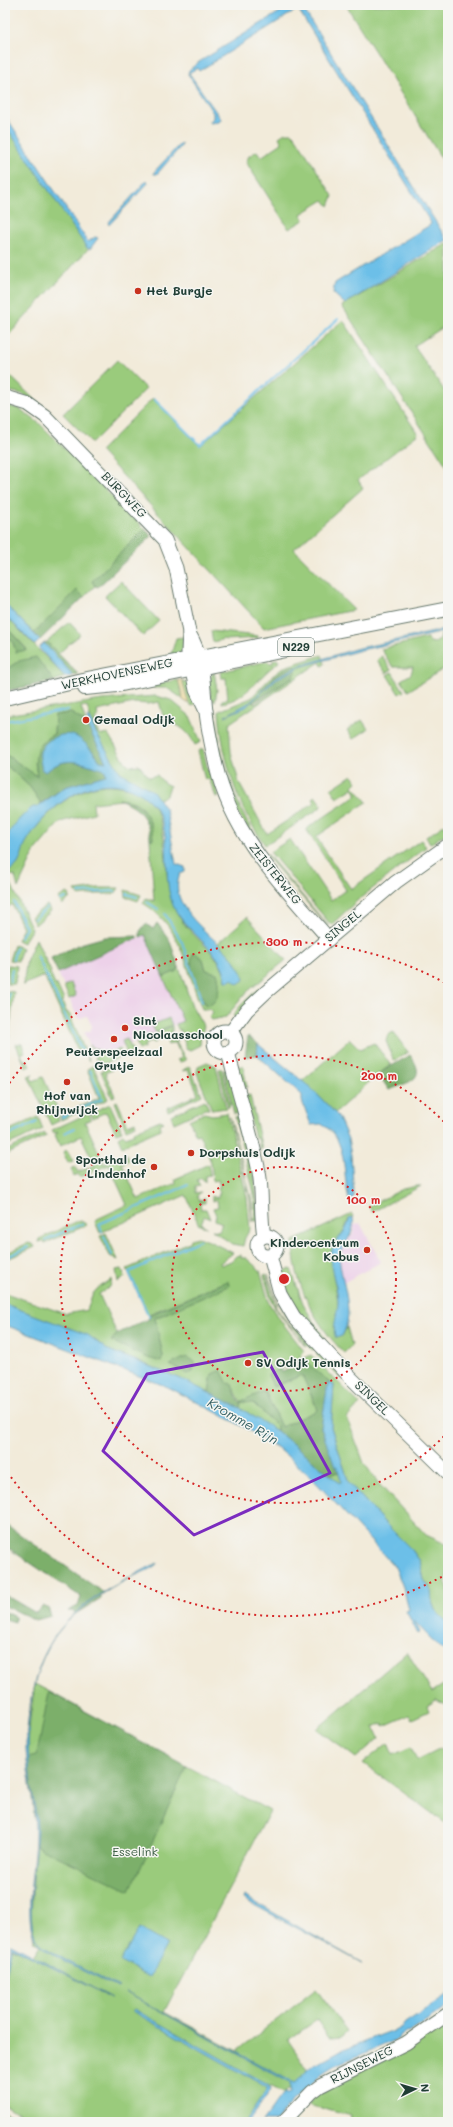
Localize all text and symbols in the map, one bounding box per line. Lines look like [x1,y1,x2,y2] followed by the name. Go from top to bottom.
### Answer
[146,282,212,298] place label: Het Burgje
[133,286,143,296] marker: Het Burgje
[99,468,151,521] street label: BURGWEG
[278,638,314,656] road number: N229
[59,653,174,693] street label: WERKHOVENSEWEG
[94,711,175,727] place label: Gemaal Odijk
[81,715,91,725] marker: Gemaal Odijk
[246,839,306,907] street label: ZEISTERWEG
[321,905,364,945] street label: SINGEL
[266,933,302,949] text: 300 m
[133,1012,223,1042] place label: Sint Nicolaasschool
[120,1023,130,1033] marker: Sint Nicolaasschool
[109,1034,119,1044] marker: Peuterspeelzaal Grutje
[66,1043,162,1073] place label: Peuterspeelzaal Grutje
[361,1067,397,1083] text: 200 m
[62,1077,72,1087] marker: Hof van Rhijnwijck
[36,1087,98,1117] place label: Hof van Rhijnwijck
[199,1144,295,1160] place label: Dorpshuis Odijk
[186,1148,196,1158] marker: Dorpshuis Odijk
[75,1151,147,1181] place label: Sporthal de Lindenhof
[149,1162,159,1172] marker: Sporthal de Lindenhof
[346,1191,380,1207] text: 100 m
[270,1234,359,1264] place label: Kindercentrum Kobus
[362,1245,372,1255] marker: Kindercentrum Kobus
[277,1272,291,1286] centre of rings
[256,1354,351,1370] place label: SV Odijk Tennis
[243,1358,253,1368] marker: SV Odijk Tennis
[352,1377,394,1418] street label: SINGEL
[205,1393,282,1448] water label: Kromme Rijn
[112,1843,158,1859] park label: Esselink
[327,2041,396,2087] street label: RIJNSEWEG
[395,2069,435,2109] north arrow
[418,2083,433,2093] text: N

